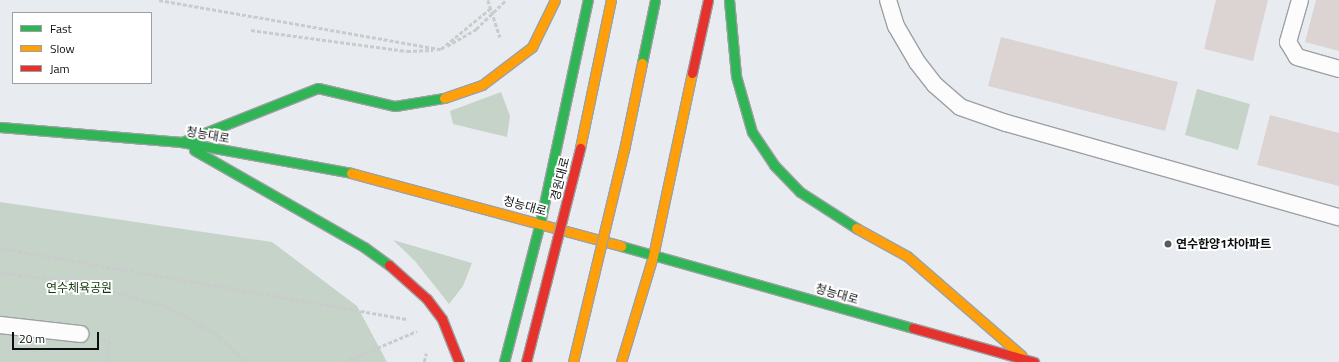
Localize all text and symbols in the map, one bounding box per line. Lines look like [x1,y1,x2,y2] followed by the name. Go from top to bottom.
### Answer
[12,12,152,84] legend
[50,19,72,38] text: Fast
[50,39,75,58] text: Slow
[50,59,70,78] text: Jam
[185,124,231,146] street label: 청능대로
[548,156,572,202] street label: 경원대로
[502,193,548,219] street label: 청능대로
[1176,237,1271,251] place label: 연수한양1차아파트
[1163,239,1173,249] marker: 연수한양1차아파트
[46,281,112,295] park label: 연수체육공원
[814,281,860,307] street label: 청능대로
[14,324,101,350] scale bar
[19,329,45,348] text: 20 m

